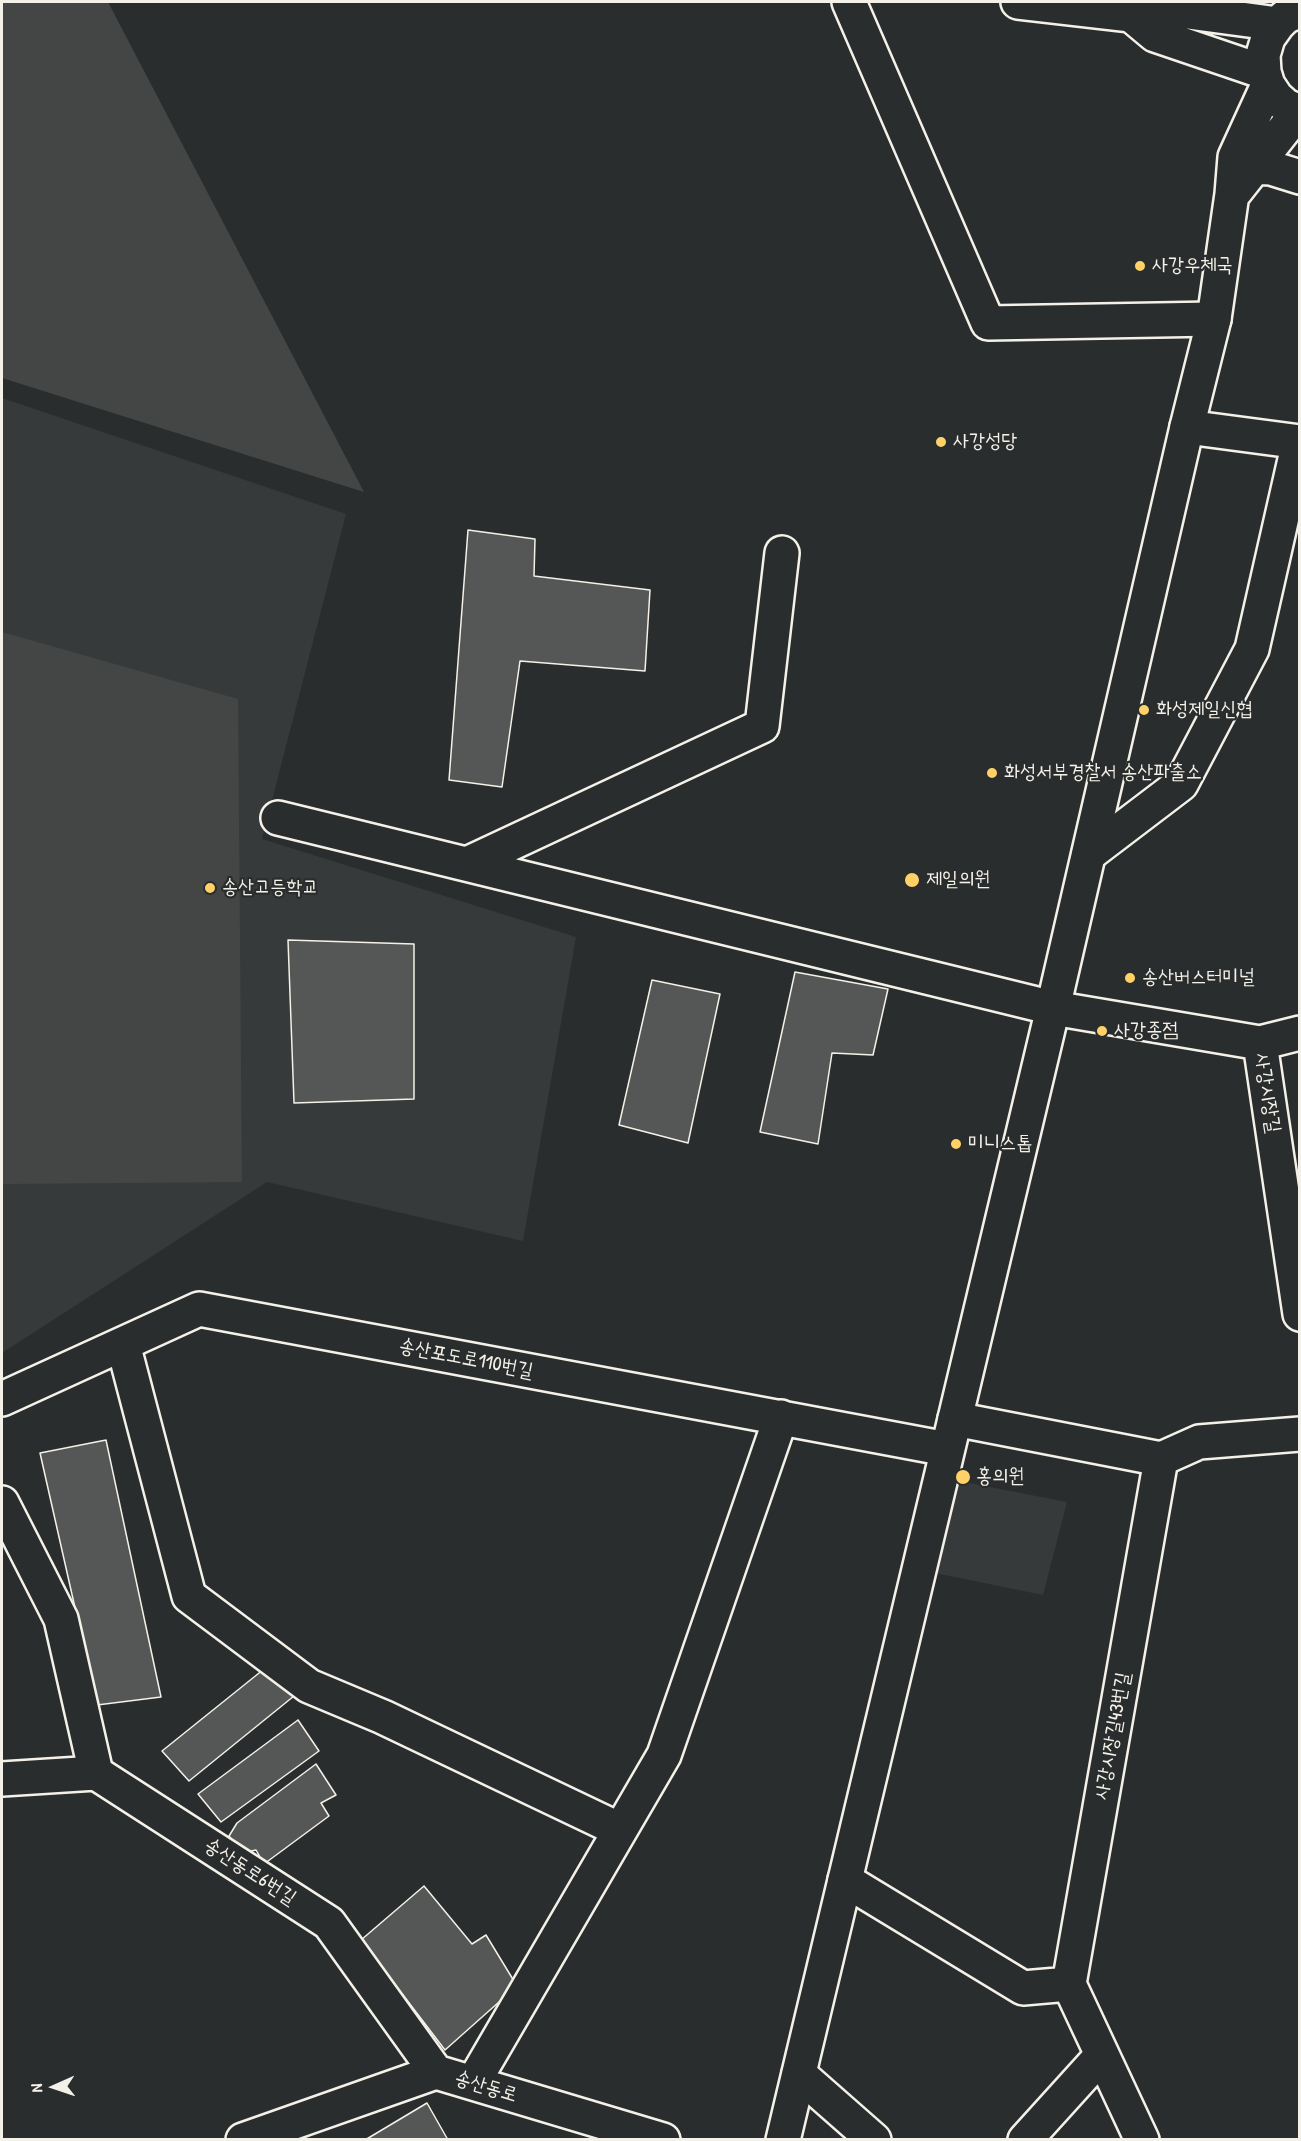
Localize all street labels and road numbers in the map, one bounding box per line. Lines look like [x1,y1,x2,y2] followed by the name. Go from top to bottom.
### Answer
[1249,1051,1285,1135] street label: 사강시장길
[397,1334,535,1384] street label: 송산포도로110번길
[1090,1670,1136,1802] street label: 사강시장길43번길
[200,1833,300,1911] street label: 송산동로6번길
[452,2066,520,2108] street label: 송산동로

